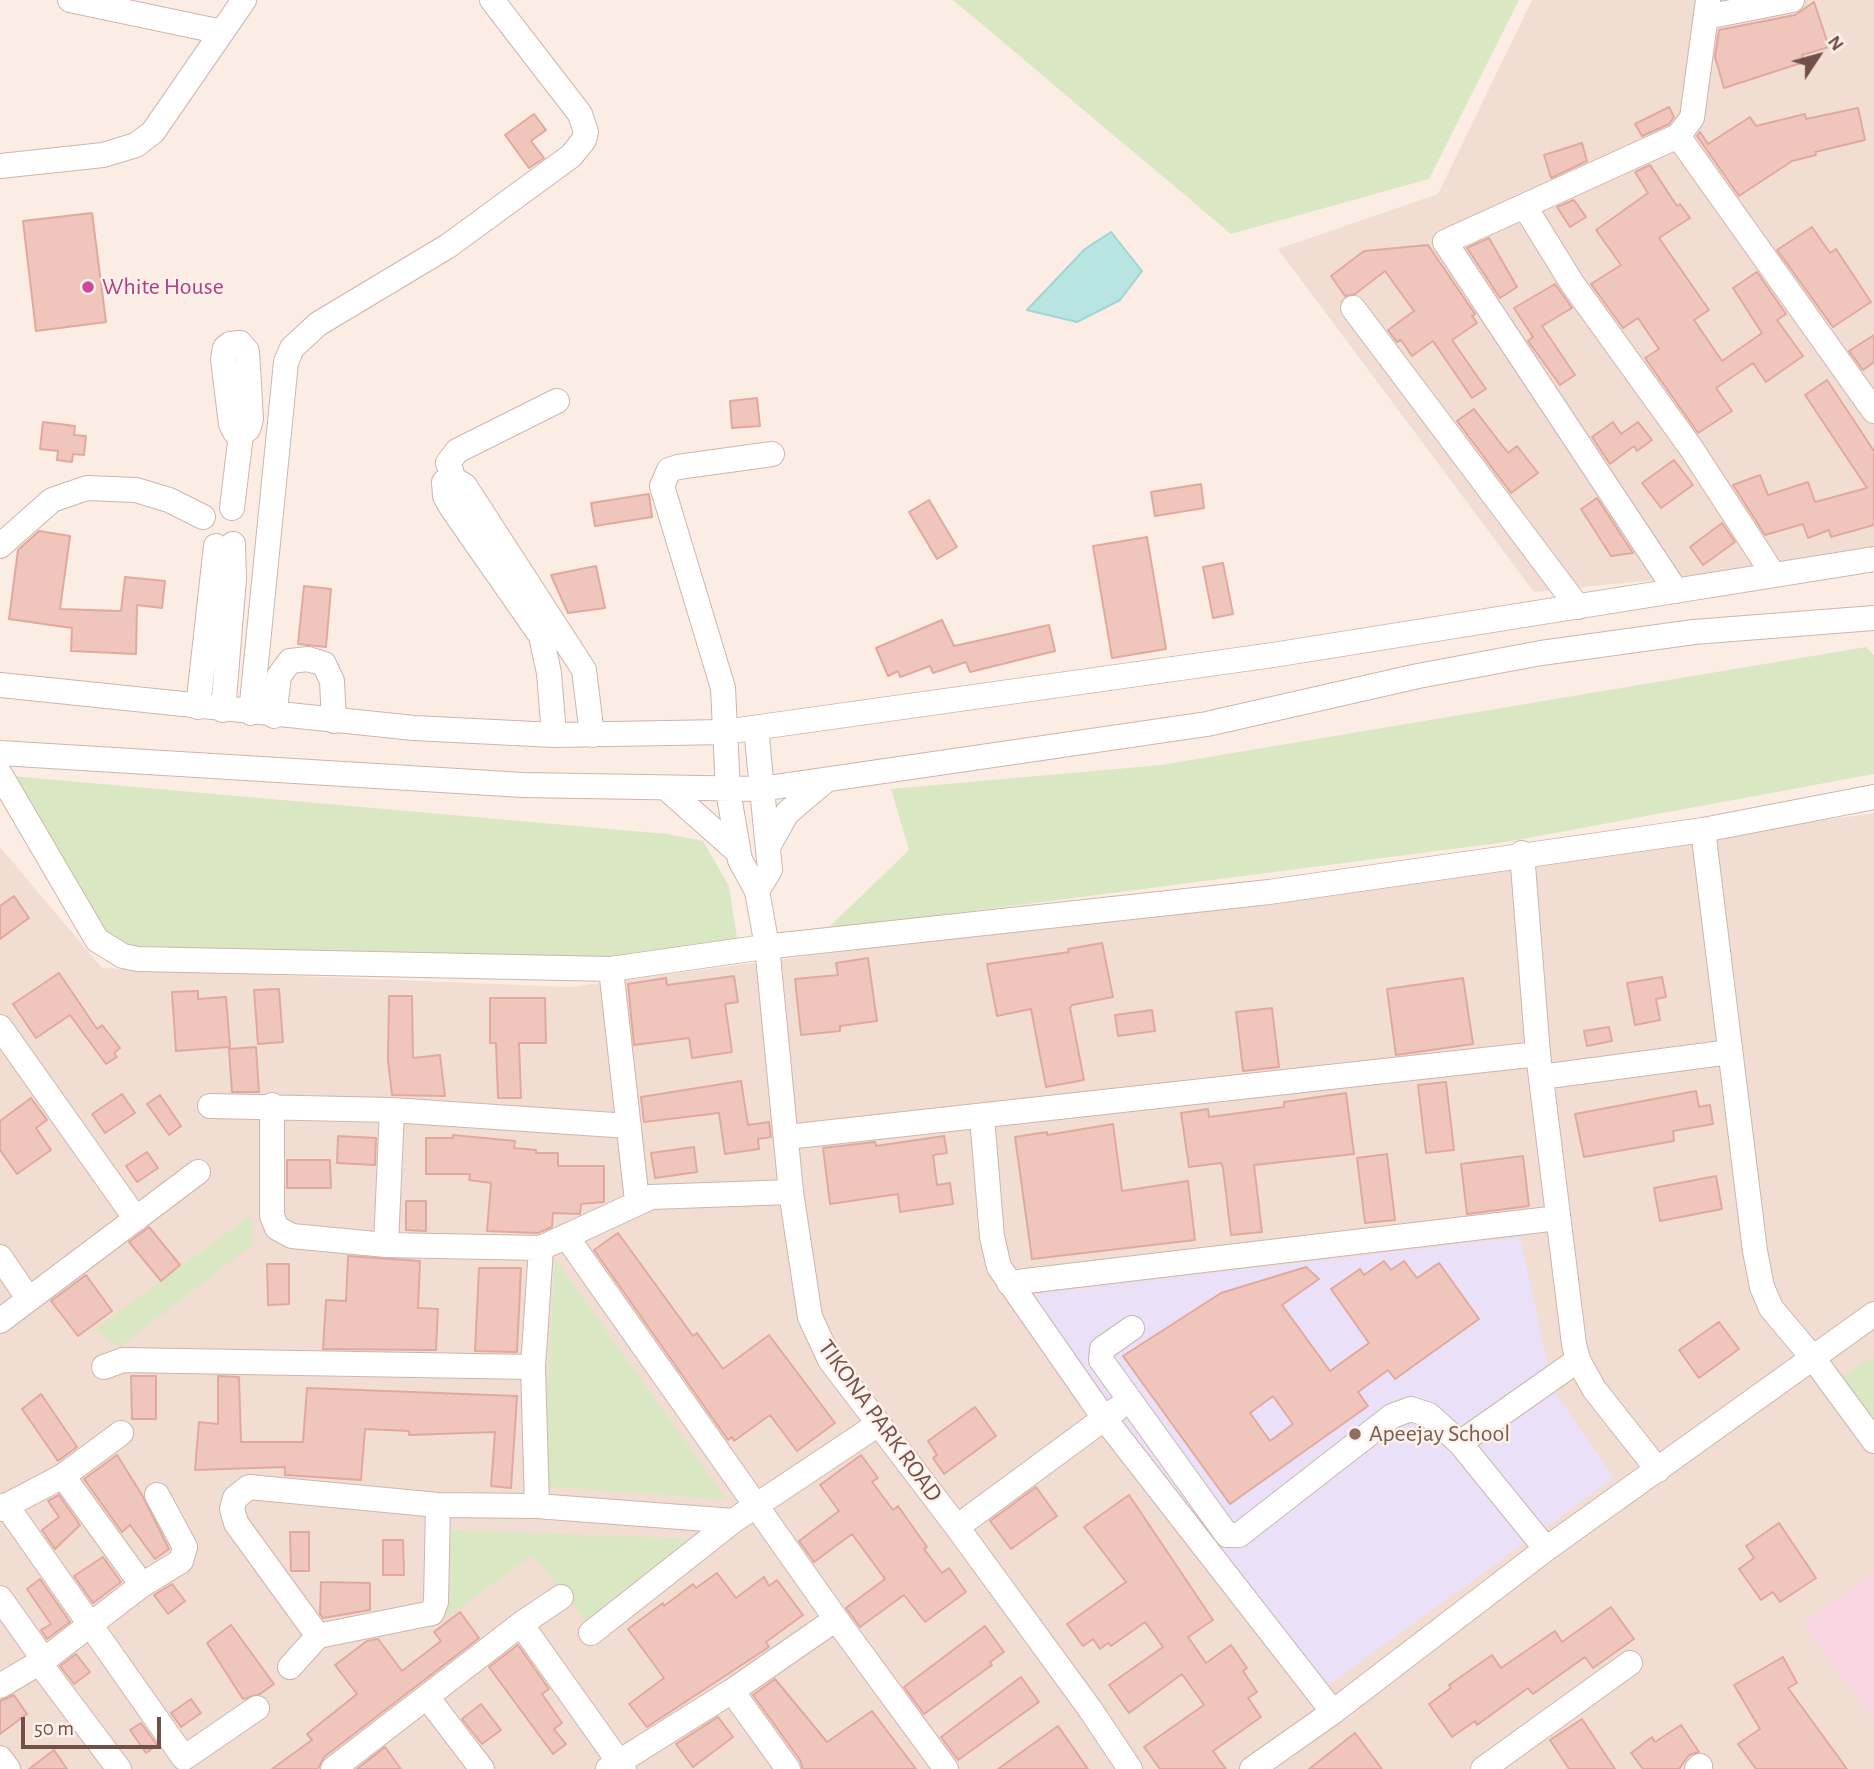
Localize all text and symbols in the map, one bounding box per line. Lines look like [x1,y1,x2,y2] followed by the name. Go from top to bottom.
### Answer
[1783,21,1853,91] north arrow
[1824,32,1847,54] text: N
[102,273,224,301] place label: White House
[80,279,96,295] marker: White House
[812,1334,948,1508] street label: TIKONA PARK ROAD
[1369,1420,1510,1448] place label: Apeejay School
[1347,1426,1363,1442] marker: Apeejay School
[24,1702,164,1746] scale bar
[34,1718,74,1739] text: 50 m

